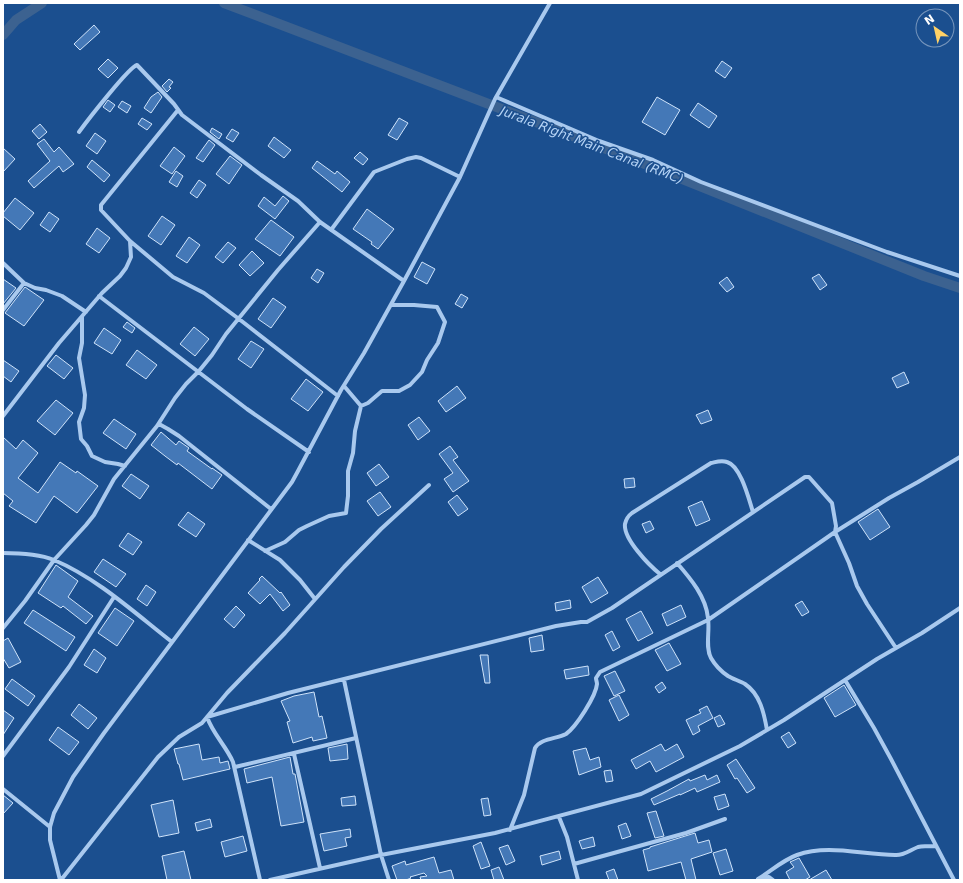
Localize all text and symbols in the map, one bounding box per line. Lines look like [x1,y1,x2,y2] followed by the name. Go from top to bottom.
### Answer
[915,8,955,48] north arrow
[922,12,937,28] text: N
[495,102,686,187] water label: Jurala Right Main Canal (RMC)

